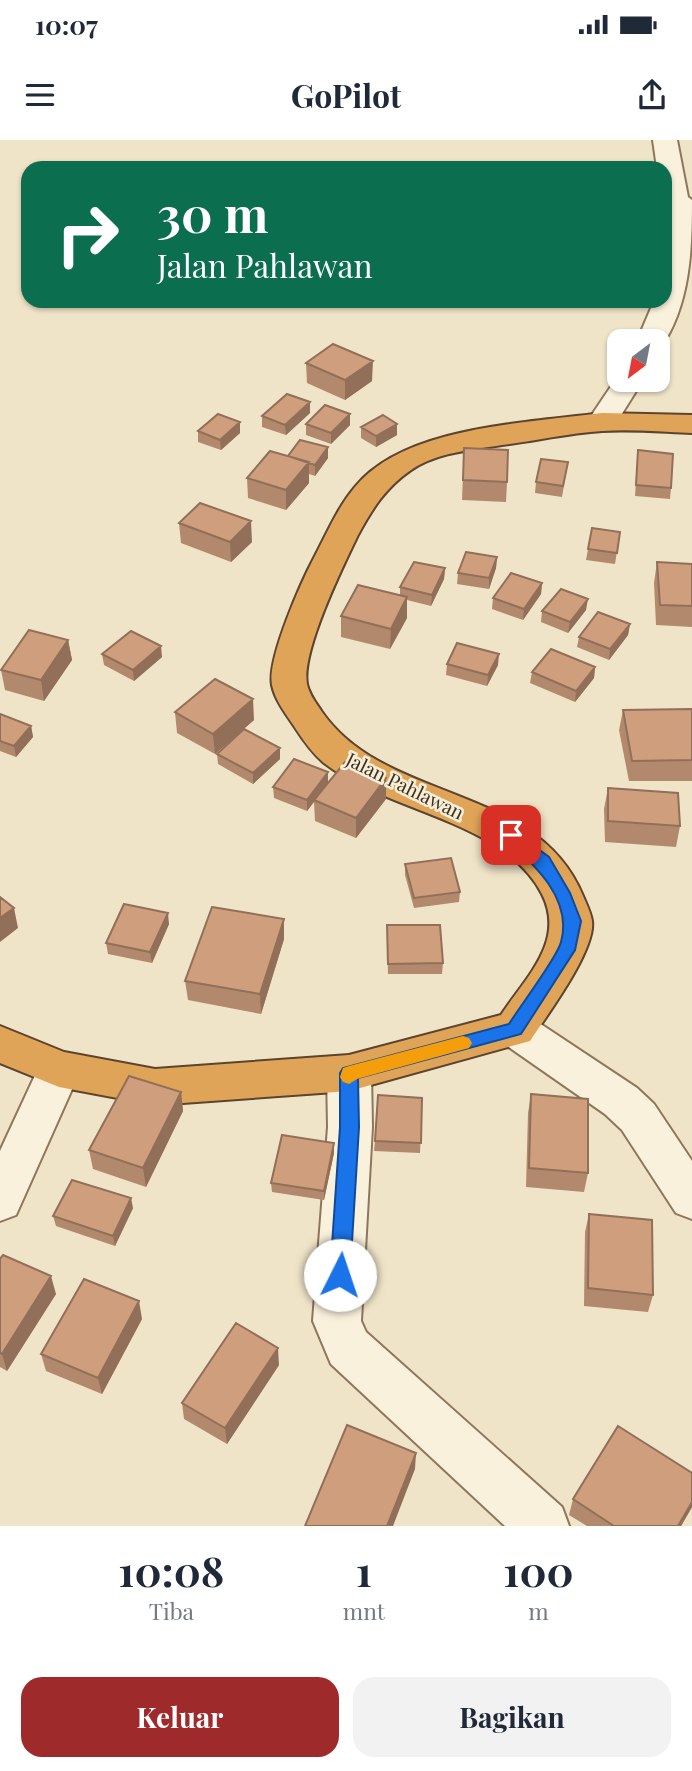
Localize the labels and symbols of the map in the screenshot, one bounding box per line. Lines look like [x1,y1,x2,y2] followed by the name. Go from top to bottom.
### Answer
[607,329,670,392] north arrow
[341,745,469,825] street label: Jalan Pahlawan
[481,805,541,865] pin
[303,1238,377,1312] position arrow

